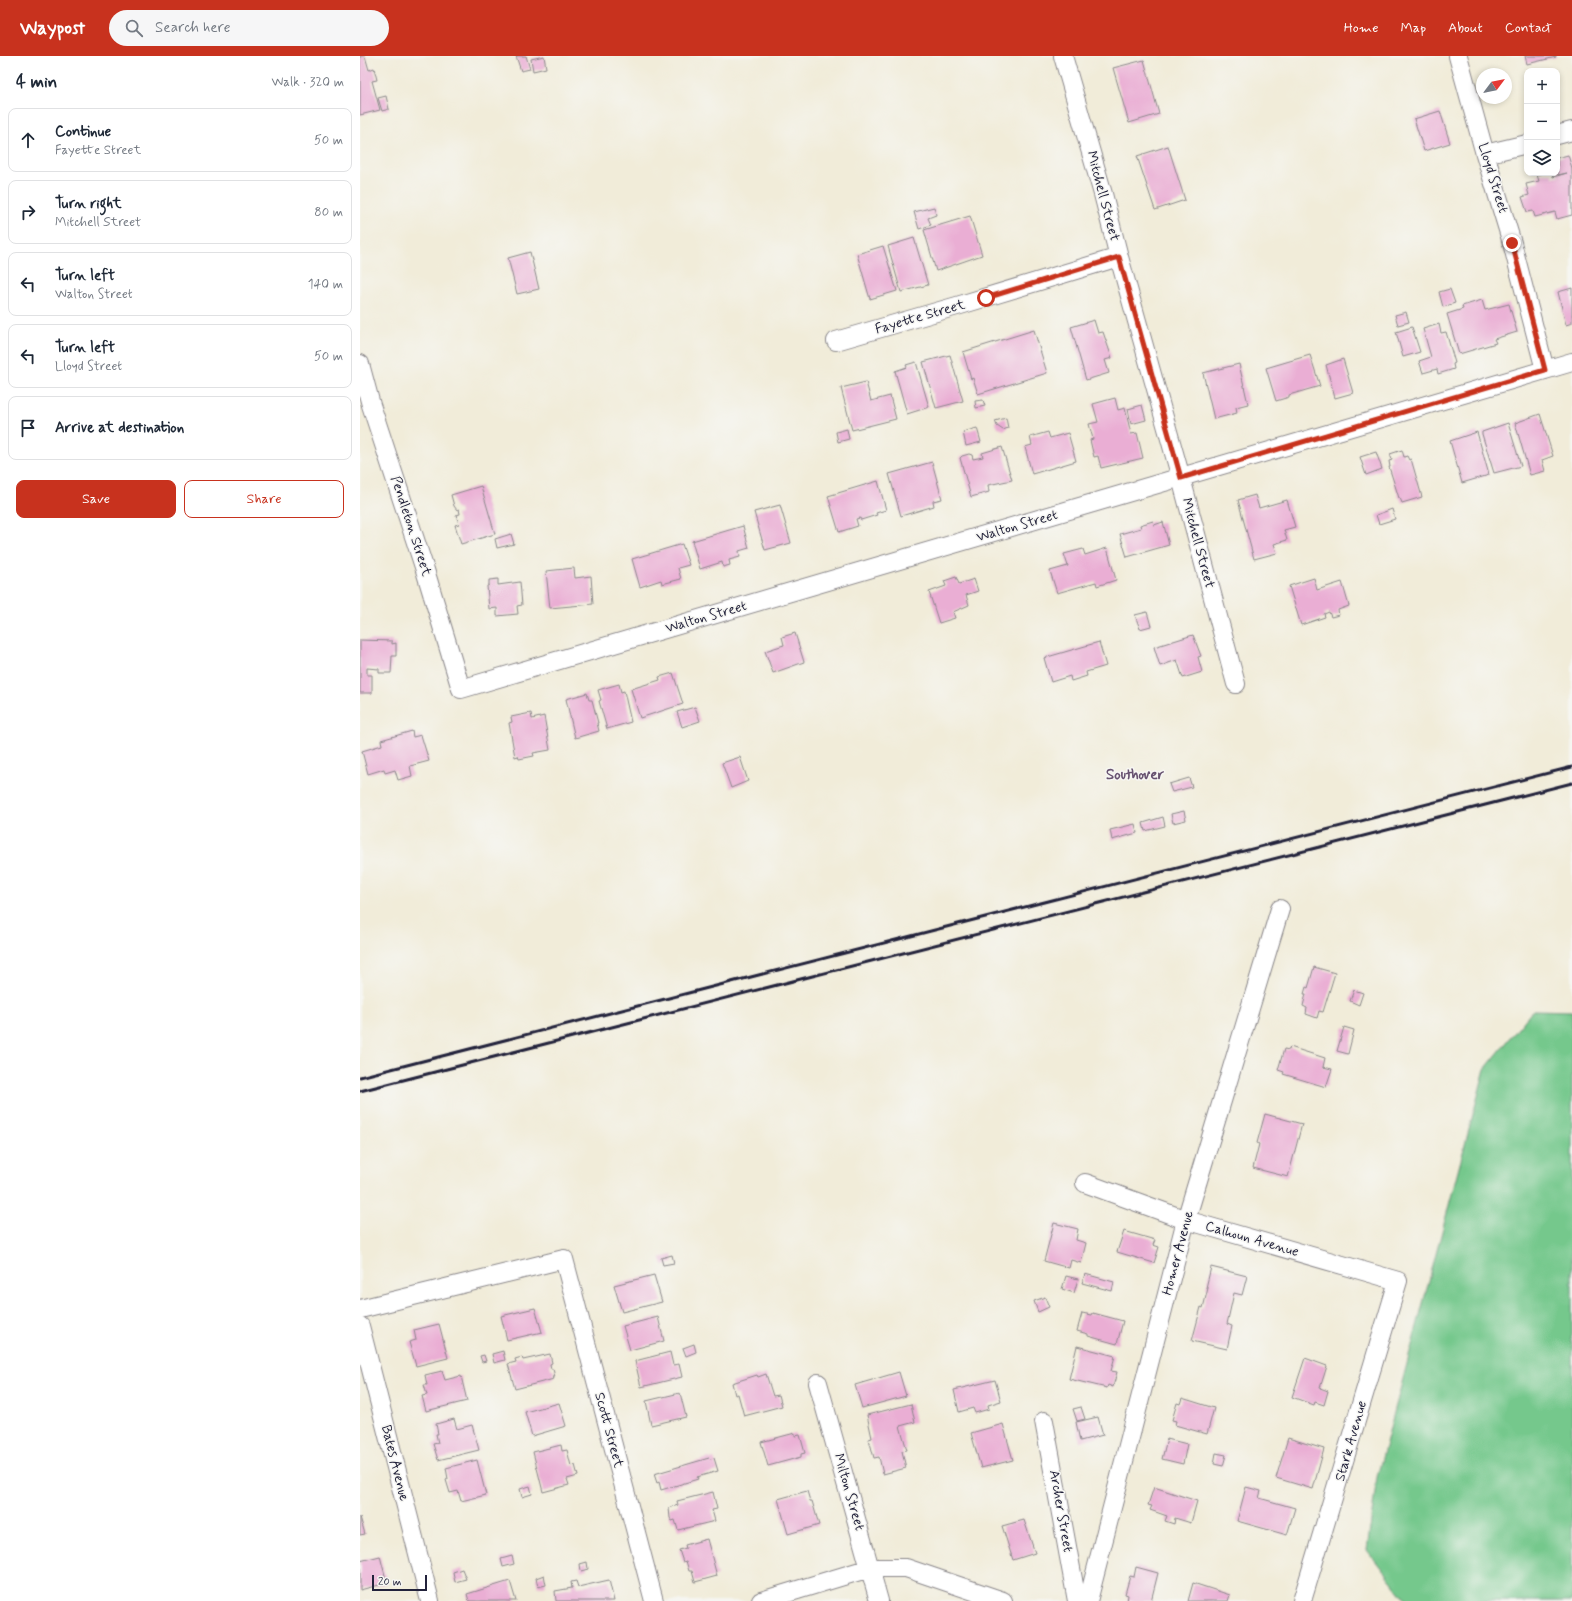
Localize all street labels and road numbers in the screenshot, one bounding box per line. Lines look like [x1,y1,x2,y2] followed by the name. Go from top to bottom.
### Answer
[1474,141,1512,215] street label: Lloyd Street
[1082,149,1124,244] street label: Mitchell Street
[873,295,968,338] street label: Fayette Street
[386,474,436,579] street label: Pendleton Street
[1177,496,1219,591] street label: Mitchell Street
[974,506,1060,546] street label: Walton Street
[663,597,749,637] street label: Walton Street
[1158,1208,1198,1297] street label: Homer Avenue
[1203,1217,1301,1261] street label: Calhoun Avenue
[590,1390,628,1470] street label: Scott Street
[1331,1399,1371,1483] street label: Stark Avenue
[377,1423,413,1503] street label: Bates Avenue
[829,1451,869,1533] street label: Milton Street
[1045,1469,1077,1553] street label: Archer Street

